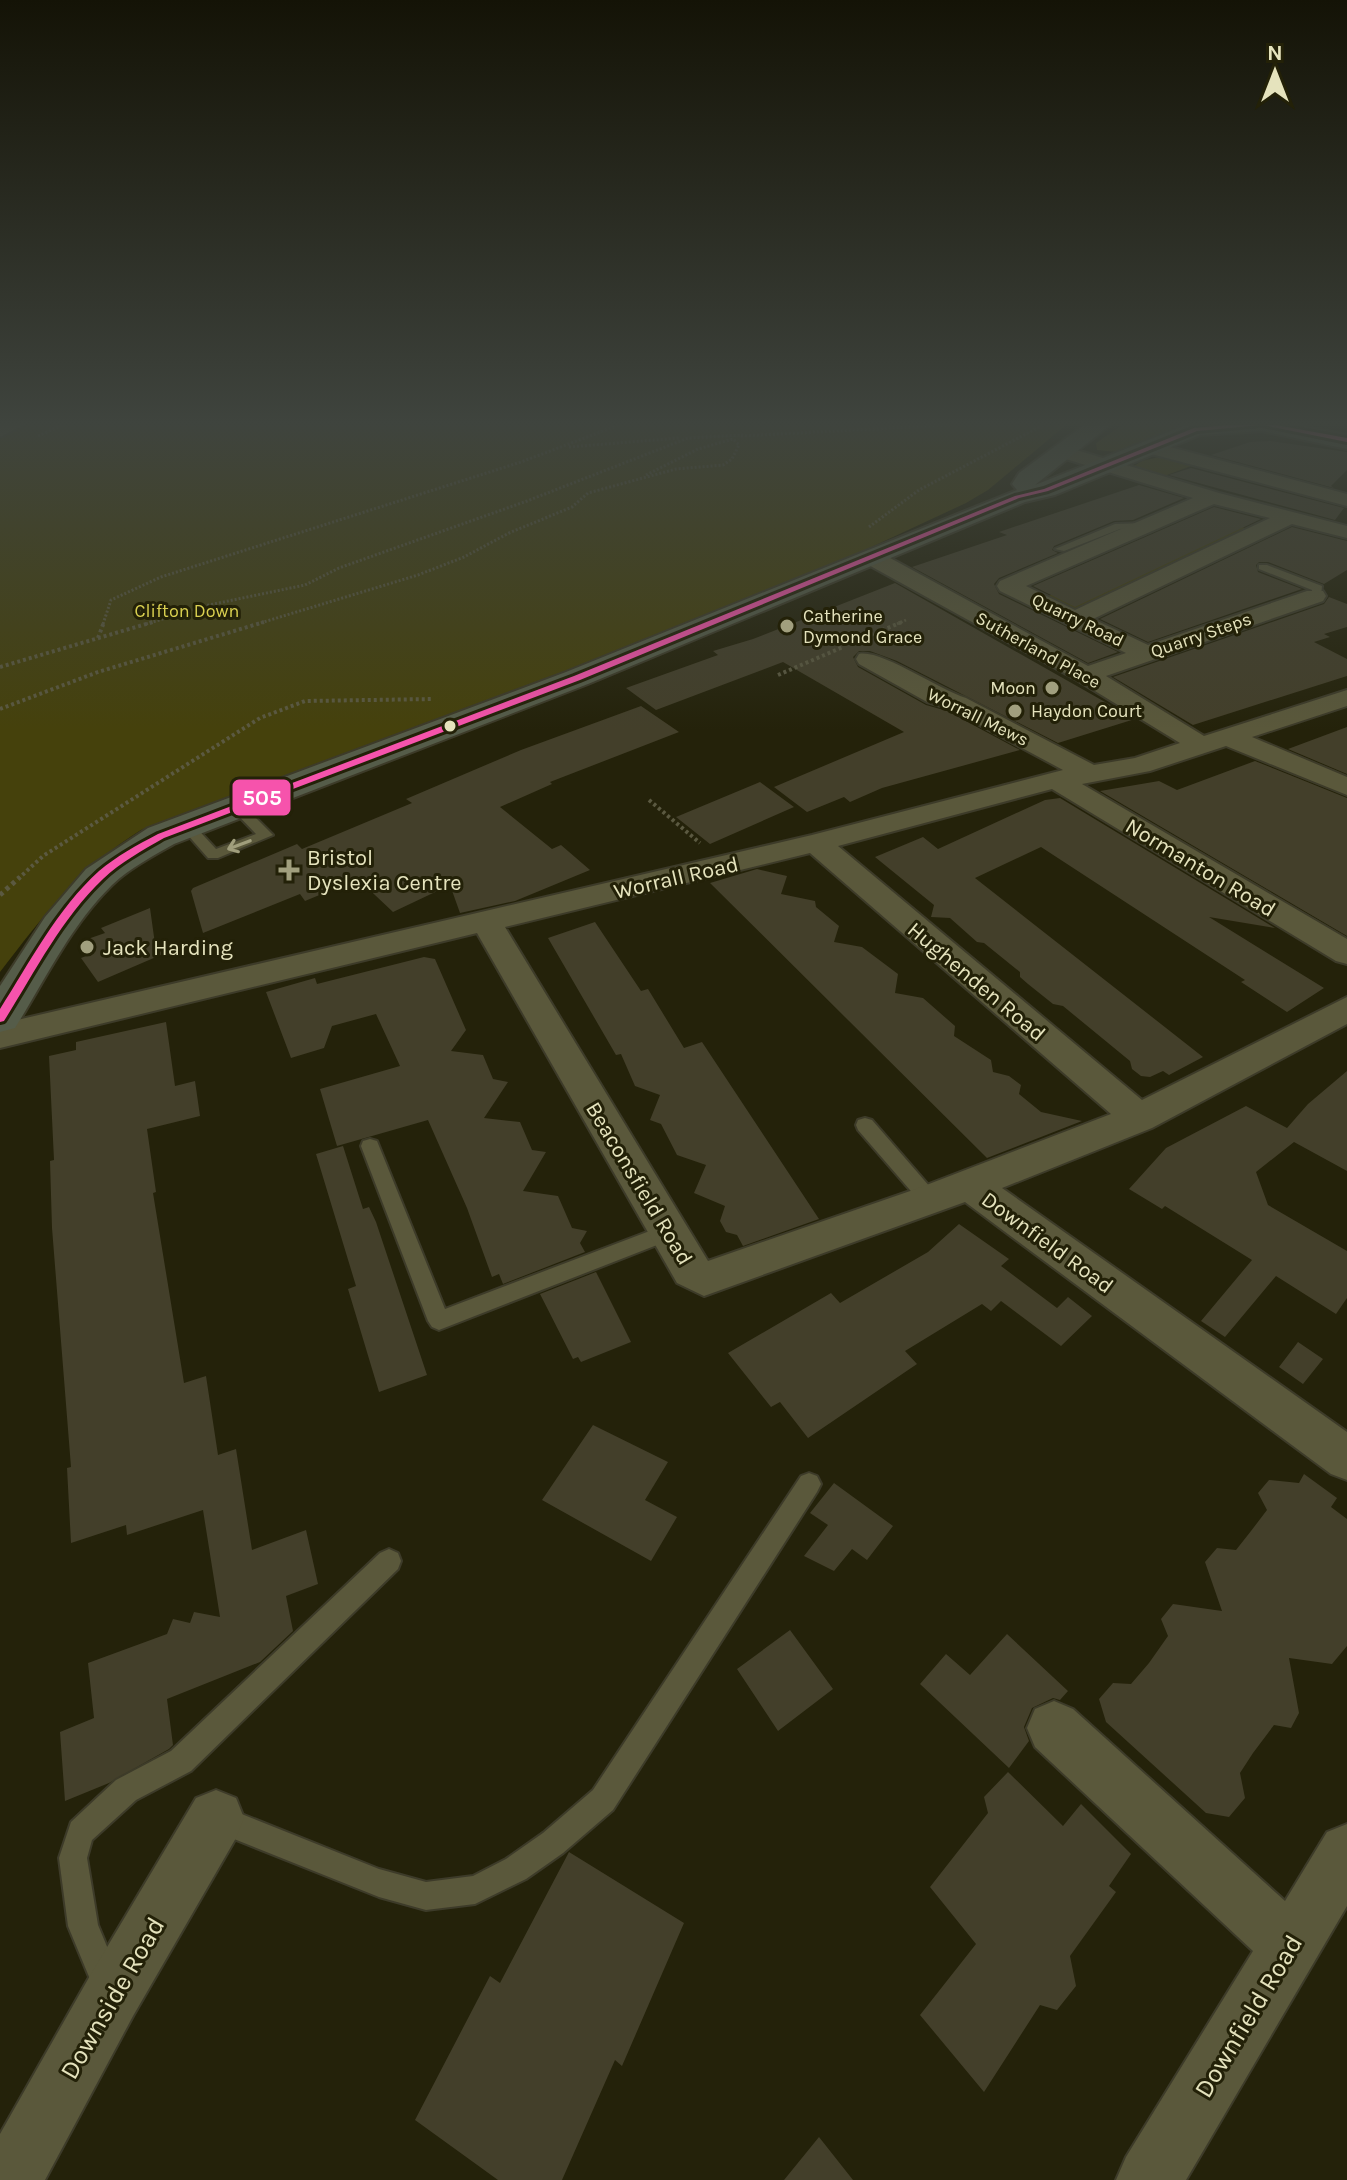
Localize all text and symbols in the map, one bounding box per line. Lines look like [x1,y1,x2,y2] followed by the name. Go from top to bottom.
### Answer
[1235,32,1315,112] north arrow
[1267,40,1283,66] text: N
[1028,588,1128,652] street label: Quarry Road
[135,600,239,622] park label: Clifton Down
[803,605,922,648] place label: Catherine Dymond Grace
[972,607,1104,693] street label: Sutherland Place
[1148,607,1254,663] street label: Quarry Steps
[778,617,796,635] marker: Catherine Dymond Grace
[990,677,1036,699] place label: Moon
[1043,679,1061,697] marker: Moon
[924,683,1032,751] street label: Worrall Mews
[1031,700,1142,722] place label: Haydon Court
[1006,702,1024,720] marker: Haydon Court
[442,718,458,734] unlabelled marker
[231,778,292,817] line badge: 505
[242,785,282,811] text: 505
[1121,813,1280,923] street label: Normanton Road
[227,839,252,853] one-way arrow
[307,845,462,896] place label: Bristol Dyslexia Centre
[611,851,741,905] street label: Worrall Road
[278,859,300,881] marker: Bristol Dyslexia Centre
[902,917,1051,1047] street label: Hughenden Road
[103,935,234,961] place label: Jack Harding
[78,938,96,956] marker: Jack Harding
[580,1097,698,1270] street label: Beaconsfield Road
[977,1186,1118,1299] street label: Downfield Road
[53,1912,171,2085] street label: Downside Road
[1188,1929,1309,2103] street label: Downfield Road

